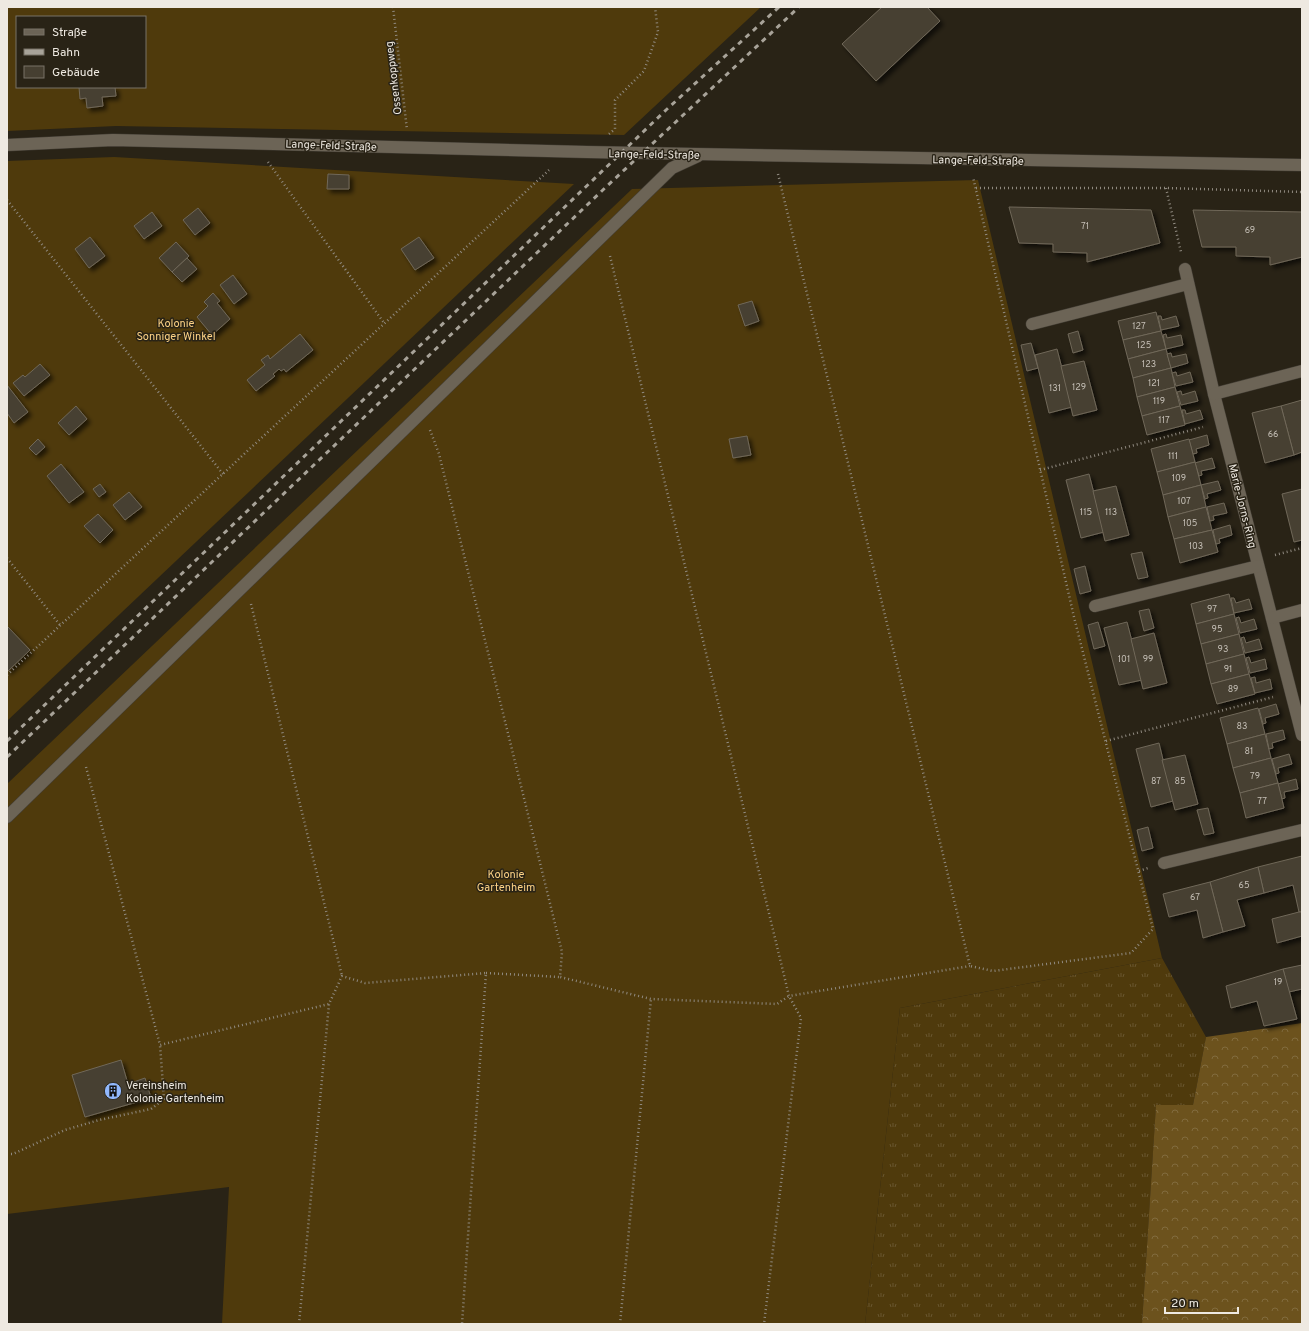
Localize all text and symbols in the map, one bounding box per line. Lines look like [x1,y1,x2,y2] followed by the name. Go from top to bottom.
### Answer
[16,16,146,88] legend
[52,25,87,41] text: Straße
[383,40,405,116] street label: Ossenkoppweg
[52,45,80,61] text: Bahn
[52,65,100,81] text: Gebäude
[285,137,377,155] street label: Lange-Feld-Straße
[608,147,700,163] street label: Lange-Feld-Straße
[932,153,1024,169] street label: Lange-Feld-Straße
[1081,221,1089,232] house number: 71
[1245,225,1255,236] house number: 69
[136,317,216,344] park label: Kolonie Sonniger Winkel
[1132,321,1146,332] house number: 127
[1137,340,1151,351] house number: 125
[1142,359,1156,370] house number: 123
[1148,378,1160,389] house number: 121
[1072,382,1086,393] house number: 129
[1049,383,1061,394] house number: 131
[1153,396,1165,407] house number: 119
[1158,415,1170,426] house number: 117
[1268,429,1278,440] house number: 66
[1168,451,1178,462] house number: 111
[1225,463,1259,550] street label: Marie-Jorns-Ring
[1172,473,1186,484] house number: 109
[1177,496,1191,507] house number: 107
[1080,507,1092,518] house number: 115
[1105,507,1117,518] house number: 113
[1183,518,1197,529] house number: 105
[1189,541,1203,552] house number: 103
[1207,604,1217,615] house number: 97
[1212,624,1222,635] house number: 95
[1218,644,1228,655] house number: 93
[1118,654,1130,665] house number: 101
[1143,654,1153,665] house number: 99
[1224,664,1232,675] house number: 91
[1228,684,1238,695] house number: 89
[1237,721,1247,732] house number: 83
[1245,746,1253,757] house number: 81
[1250,771,1260,782] house number: 79
[1151,776,1161,787] house number: 87
[1174,776,1186,787] house number: 85
[1257,796,1267,807] house number: 77
[477,868,535,895] park label: Kolonie Gartenheim
[1239,880,1249,891] house number: 65
[1190,892,1200,903] house number: 67
[1274,977,1282,988] house number: 19
[126,1079,224,1106] place label: Vereinsheim Kolonie Gartenheim
[103,1081,123,1101] building icon: Vereinsheim Kolonie Gartenheim
[1165,1289,1238,1315] scale bar
[1171,1296,1199,1312] text: 20 m

